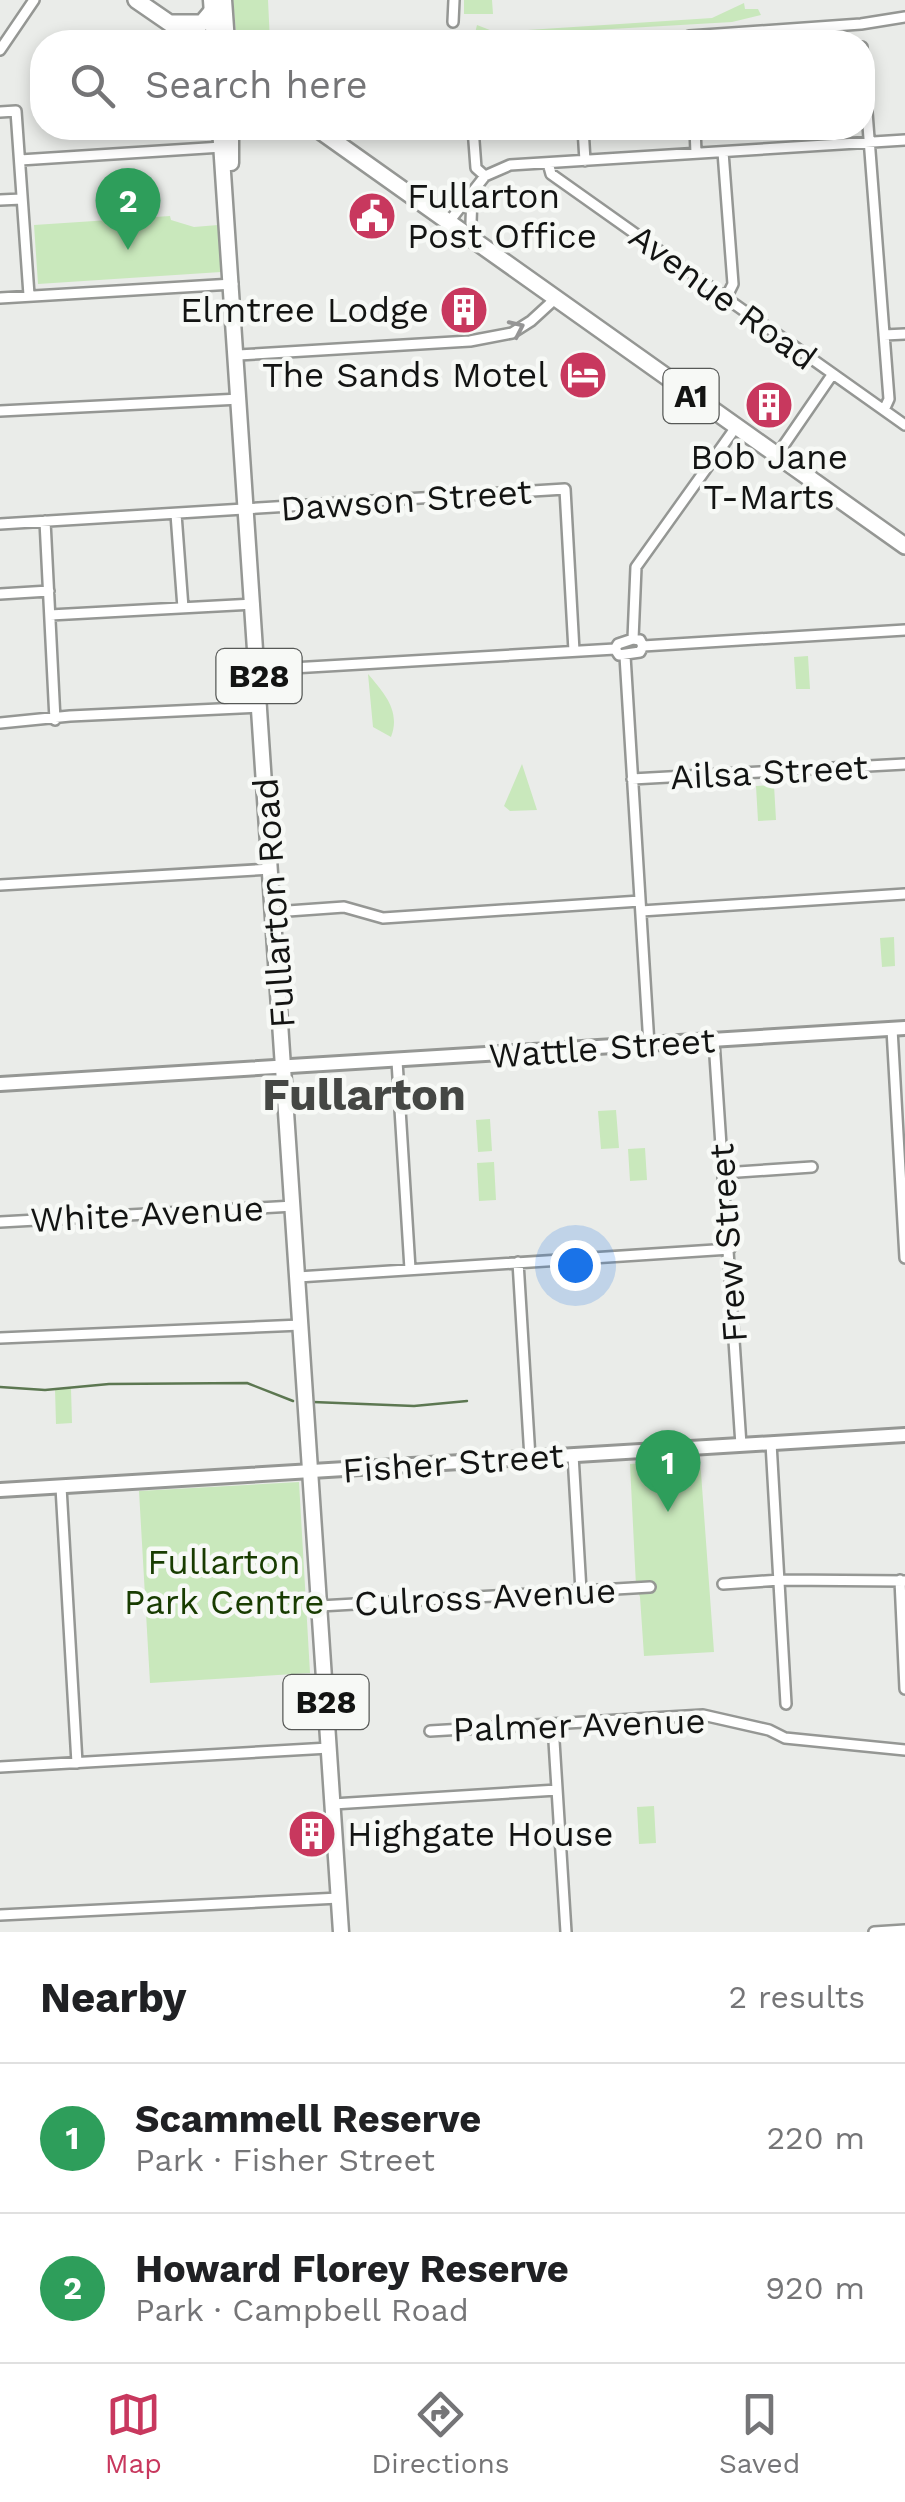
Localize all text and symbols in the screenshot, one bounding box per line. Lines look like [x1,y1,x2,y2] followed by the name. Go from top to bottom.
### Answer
[30,30,875,140] search box
[65,58,120,113] icon: search
[145,63,368,107] text: Search here
[96,168,160,250] pin: 2
[407,175,597,257] place label: Fullarton Post Office
[346,190,398,242] public building icon: Fullarton Post Office
[621,215,825,379] street label: Avenue Road
[438,284,490,336] building icon: Elmtree Lodge
[180,289,429,331] place label: Elmtree Lodge
[506,320,524,340] one-way arrow
[557,349,609,401] hotel icon: The Sands Motel
[262,354,548,396] place label: The Sands Motel
[664,369,718,423] road number: A1
[743,379,795,431] building icon: Bob Jane T-Marts
[690,436,848,518] place label: Bob Jane T-Marts
[279,470,533,530] street label: Dawson Street
[216,649,302,703] road number: B28
[669,746,869,798] street label: Ailsa Street
[244,777,304,1029] street label: Fullarton Road
[487,1019,717,1077] street label: Wattle Street
[262,1068,466,1121] district label: Fullarton
[700,1142,756,1344] street label: Frew Street
[29,1187,265,1241] street label: White Avenue
[550,1240,601,1291] your location
[636,1430,700,1512] pin: 1
[341,1434,565,1492] street label: Fisher Street
[124,1541,324,1623] park label: Fullarton Park Centre
[353,1569,617,1625] street label: Culross Avenue
[284,1675,368,1729] road number: B28
[452,1700,706,1750] street label: Palmer Avenue
[286,1808,338,1860] building icon: Highgate House
[347,1813,613,1855] place label: Highgate House
[40,1973,187,2022] text: Nearby
[728,1978,865,2016] text: 2 results
[135,2097,481,2141] text: Scammell Reserve
[66,2119,79,2157] text: 1
[766,2119,865,2157] text: 220 m
[135,2141,435,2179] text: Park · Fisher Street
[135,2247,569,2291] text: Howard Florey Reserve
[63,2269,82,2307] text: 2
[765,2269,865,2307] text: 920 m
[135,2291,469,2329] text: Park · Campbell Road
[105,2387,162,2480] tab: Map
[371,2387,510,2480] tab: Directions
[719,2387,800,2480] tab: Saved

